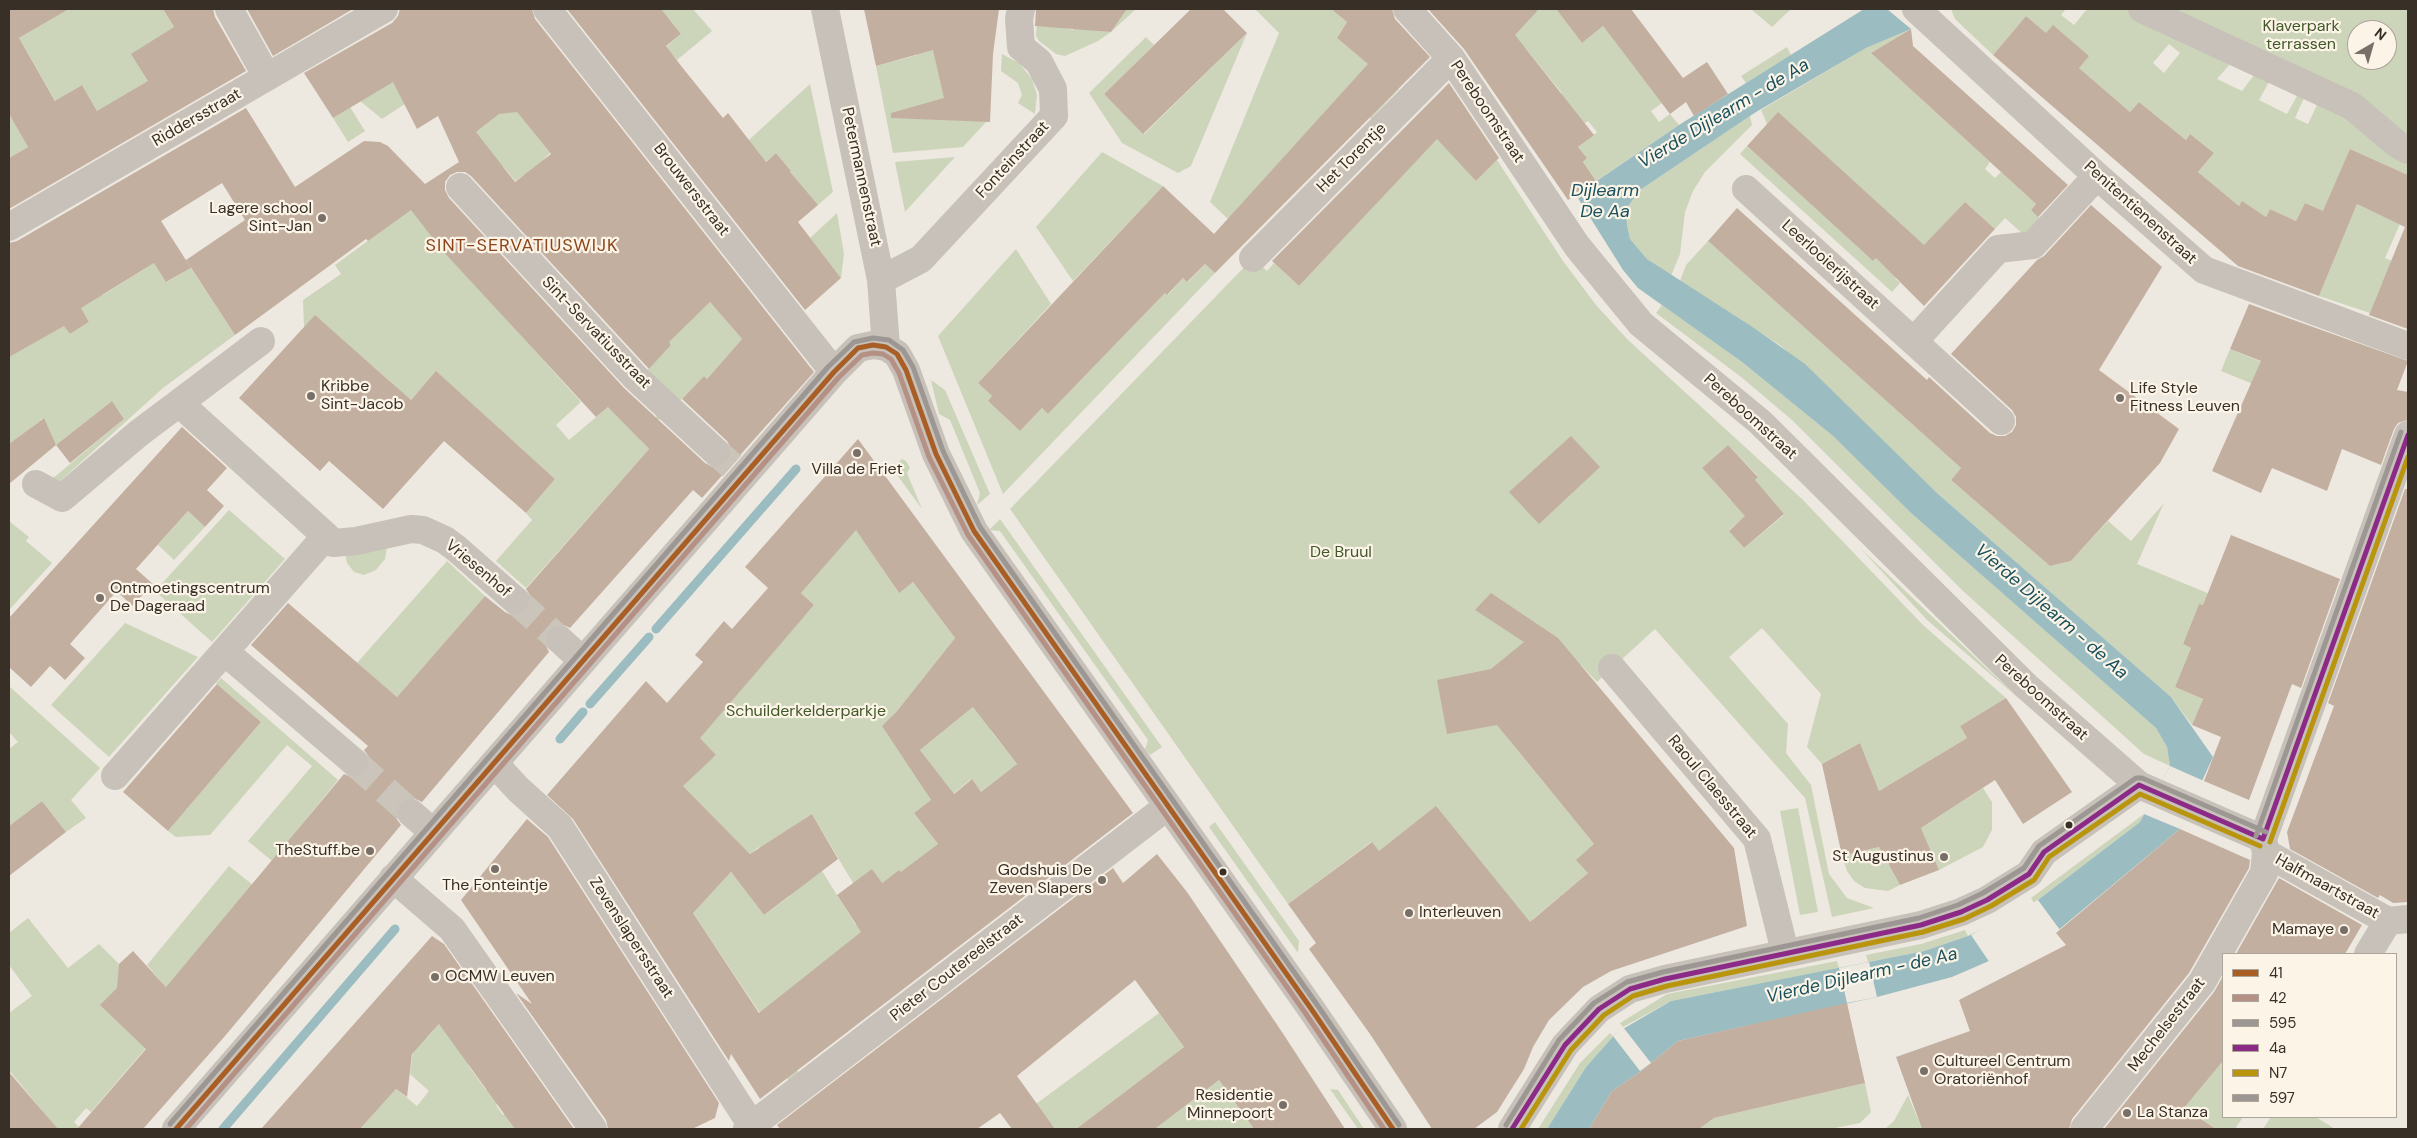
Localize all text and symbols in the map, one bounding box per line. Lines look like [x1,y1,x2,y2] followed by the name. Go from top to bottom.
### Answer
[2262,17,2340,55] park label: Klaverpark terrassen
[2347,20,2397,70] north arrow
[2371,24,2390,44] text: N
[1635,54,1813,174] water label: Vierde Dijlearm - de Aa
[1446,57,1528,167] street label: Pereboomstraat
[149,85,245,151] street label: Riddersstraat
[837,106,885,248] street label: Petermannenstraat
[972,117,1054,203] street label: Fonteinstraat
[1313,119,1391,197] street label: Het Torentje
[649,140,733,240] street label: Brouwersstraat
[2080,157,2200,269] street label: Penitentienenstraat
[1571,180,1639,222] water label: Dijlearm De Aa
[209,199,312,237] place label: Lagere school Sint-Jan
[316,212,328,224] marker: Lagere school Sint-Jan
[1777,216,1883,314] street label: Leerlooierijstraat
[423,235,621,257] district label: SINT-SERVATIUSWIJK
[537,273,655,393] street label: Sint-Servatiusstraat
[1699,370,1801,464] street label: Pereboomstraat
[321,377,404,415] place label: Kribbe Sint-Jacob
[2130,379,2240,417] place label: Life Style Fitness Leuven
[305,390,317,402] marker: Kribbe Sint-Jacob
[2114,392,2126,404] marker: Life Style Fitness Leuven
[851,447,863,459] marker: Villa de Friet
[811,460,903,480] place label: Villa de Friet
[441,536,515,602] street label: Vriesenhof
[1970,540,2132,684] water label: Vierde Dijlearm - de Aa
[1310,543,1372,563] park label: De Bruul
[110,579,270,617] place label: Ontmoetingscentrum De Dageraad
[94,592,106,604] marker: Ontmoetingscentrum De Dageraad
[1990,651,2092,745] street label: Pereboomstraat
[726,702,886,722] park label: Schuilderkelderparkje
[1663,732,1761,842] street label: Raoul Claesstraat
[2064,820,2074,830] unlabelled marker
[275,841,360,861] place label: TheStuff.be
[364,845,376,857] marker: TheStuff.be
[1832,847,1934,867] place label: St Augustinus
[1938,851,1950,863] marker: St Augustinus
[2272,851,2382,923] street label: Halfmaartstraat
[989,861,1092,899] place label: Godshuis De Zeven Slapers
[489,863,501,875] marker: The Fonteintje
[1218,867,1228,877] unlabelled marker
[585,874,677,1002] street label: Zevenslapersstraat
[1096,874,1108,886] marker: Godshuis De Zeven Slapers
[442,876,548,896] place label: The Fonteintje
[1419,903,1501,923] place label: Interleuven
[1403,907,1415,919] marker: Interleuven
[887,910,1027,1026] street label: Pieter Coutereelstraat
[2272,920,2334,940] place label: Mamaye
[2338,924,2350,936] marker: Mamaye
[1764,943,1960,1009] water label: Vierde Dijlearm - de Aa
[2222,953,2397,1118] legend
[2269,963,2283,983] text: 41
[445,967,555,987] place label: OCMW Leuven
[429,971,441,983] marker: OCMW Leuven
[2124,974,2210,1076] street label: Mechelsestraat
[2269,988,2287,1008] text: 42
[2269,1013,2296,1033] text: 595
[2269,1038,2286,1058] text: 4a
[1934,1052,2071,1090] place label: Cultureel Centrum Oratoriënhof
[2269,1063,2287,1083] text: N7
[1918,1065,1930,1077] marker: Cultureel Centrum Oratoriënhof
[1187,1086,1273,1124] place label: Residentie Minnepoort
[2269,1088,2295,1108] text: 597
[1277,1099,1289,1111] marker: Residentie Minnepoort
[2137,1103,2208,1123] place label: La Stanza
[2121,1107,2133,1119] marker: La Stanza

